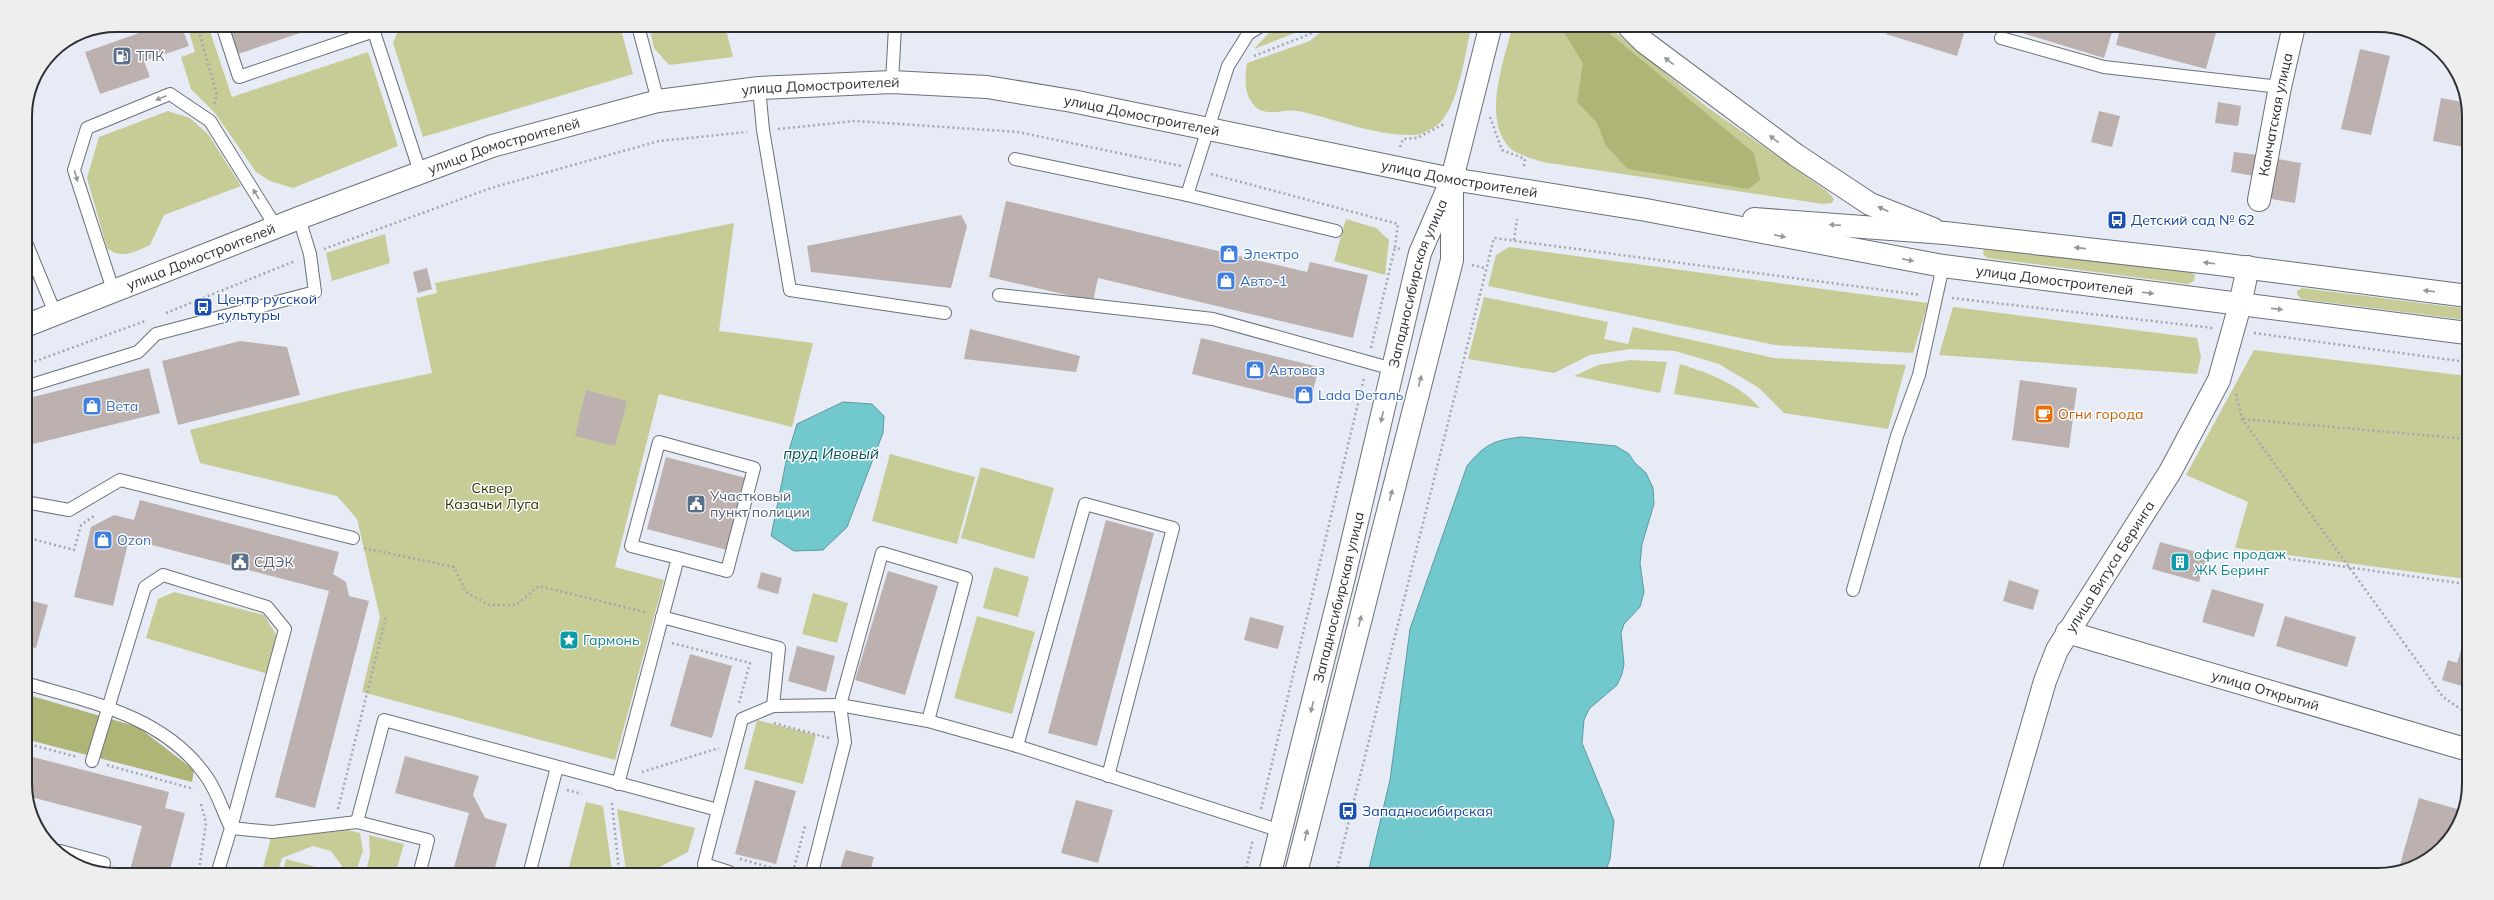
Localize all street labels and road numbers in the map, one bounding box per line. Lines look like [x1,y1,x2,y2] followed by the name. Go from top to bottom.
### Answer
[2255,51,2296,178] street label: Камчатская улица
[740,73,900,99] street label: улица Домостроителей
[1063,91,1221,140] street label: улица Домостроителей
[425,114,582,178] street label: улица Домостроителей
[1380,156,1539,202] street label: улица Домостроителей
[1384,196,1451,370] street label: Западносибирская улица
[124,219,278,294] street label: улица Домостроителей
[1975,261,2134,299] street label: улица Домостроителей
[2061,497,2159,636] street label: улица Витуса Беринга
[1309,510,1368,685] street label: Западносибирская улица
[2210,666,2322,715] street label: улица Открытий

